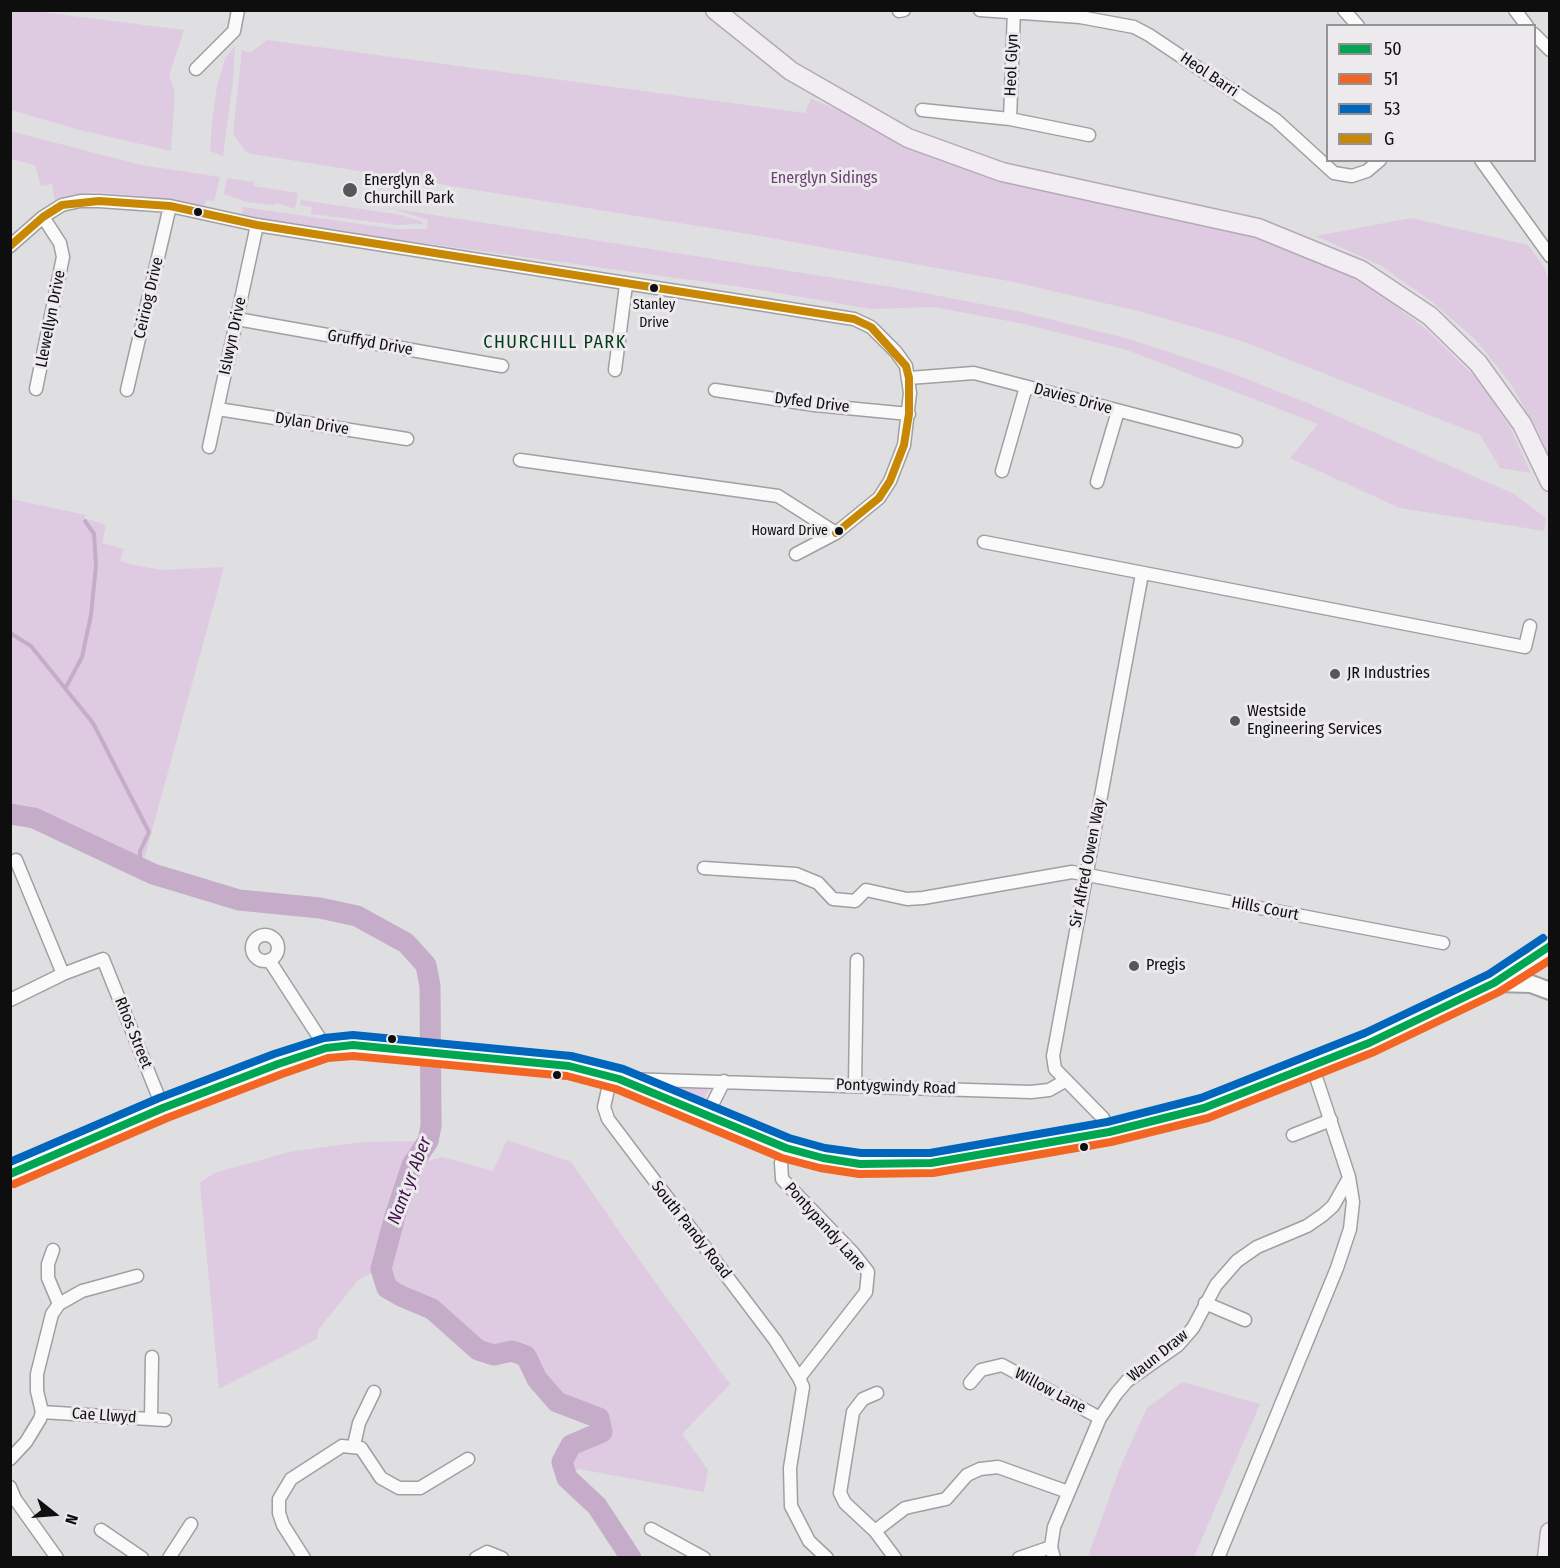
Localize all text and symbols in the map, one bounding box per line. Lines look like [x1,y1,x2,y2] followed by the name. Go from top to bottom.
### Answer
[1326,24,1536,162] legend
[1001,33,1023,97] street label: Heol Glyn
[1384,38,1402,60] text: 50
[1176,49,1242,101] street label: Heol Barri
[1384,68,1398,90] text: 51
[1384,98,1400,120] text: 53
[1384,128,1394,150] text: G
[770,169,878,189] park label: Energlyn Sidings
[364,171,454,209] place label: Energlyn & Churchill Park
[341,181,359,199] marker: Energlyn & Churchill Park
[192,206,204,218] unlabelled marker
[130,255,168,341] street label: Ceiriog Drive
[32,269,70,369] street label: Llewellyn Drive
[648,282,660,294] marker: Stanley Drive
[215,295,251,377] street label: Islwyn Drive
[633,297,675,330] place label: Stanley Drive
[326,326,414,360] street label: Gruffyd Drive
[483,332,627,354] district label: CHURCHILL PARK
[1032,379,1114,419] street label: Davies Drive
[773,389,851,417] street label: Dyfed Drive
[274,409,350,439] street label: Dylan Drive
[751,523,828,539] place label: Howard Drive
[833,525,845,537] marker: Howard Drive
[1347,664,1430,684] place label: JR Industries
[1328,667,1342,681] marker: JR Industries
[1247,702,1382,740] place label: Westside Engineering Services
[1228,714,1242,728] marker: Westside Engineering Services
[1066,797,1110,929] street label: Sir Alfred Owen Way
[1230,893,1300,925] street label: Hills Court
[1146,956,1185,976] place label: Pregis
[1127,959,1141,973] marker: Pregis
[110,994,156,1072] street label: Rhos Street
[386,1033,398,1045] unlabelled marker
[551,1069,563,1081] unlabelled marker
[836,1075,956,1099] street label: Pontygwindy Road
[383,1134,437,1228] water label: Nant yr Aber
[1078,1141,1090,1153] unlabelled marker
[647,1177,735,1283] street label: South Pandy Road
[780,1179,870,1275] street label: Pontypandy Lane
[1124,1326,1192,1386] street label: Waun Draw
[1011,1364,1089,1418] street label: Willow Lane
[71,1404,137,1428] street label: Cae Llwyd
[24,1484,84,1544] north arrow
[61,1512,82,1527] text: N

